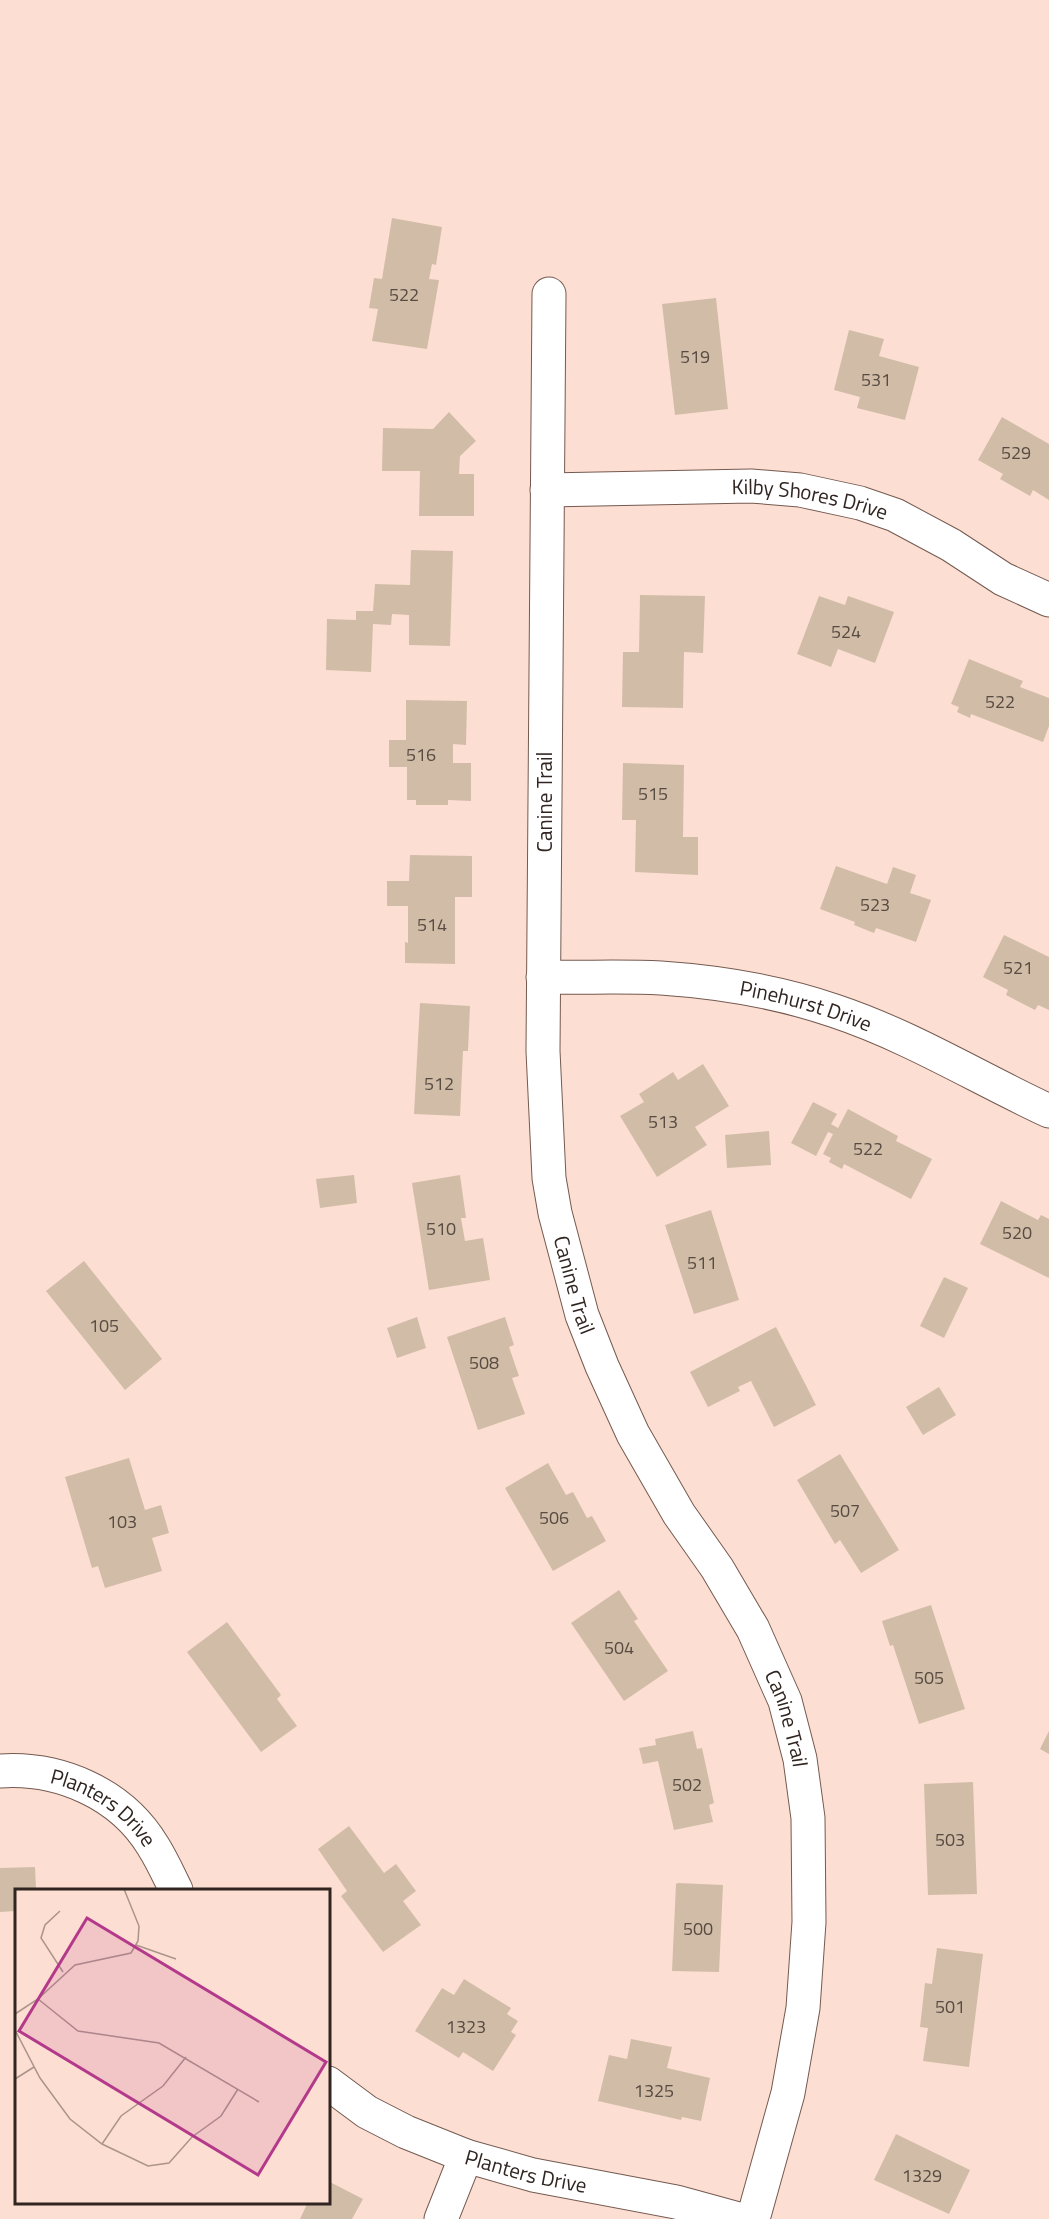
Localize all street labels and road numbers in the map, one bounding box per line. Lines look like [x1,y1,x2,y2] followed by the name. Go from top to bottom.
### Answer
[731,470,892,527] street label: Kilby Shores Drive
[528,752,560,852] street label: Canine Trail
[737,971,877,1039] street label: Pinehurst Drive
[546,1232,604,1339] street label: Canine Trail
[757,1664,817,1769] street label: Canine Trail
[47,1759,165,1853] street label: Planters Drive
[461,2140,590,2201] street label: Planters Drive

